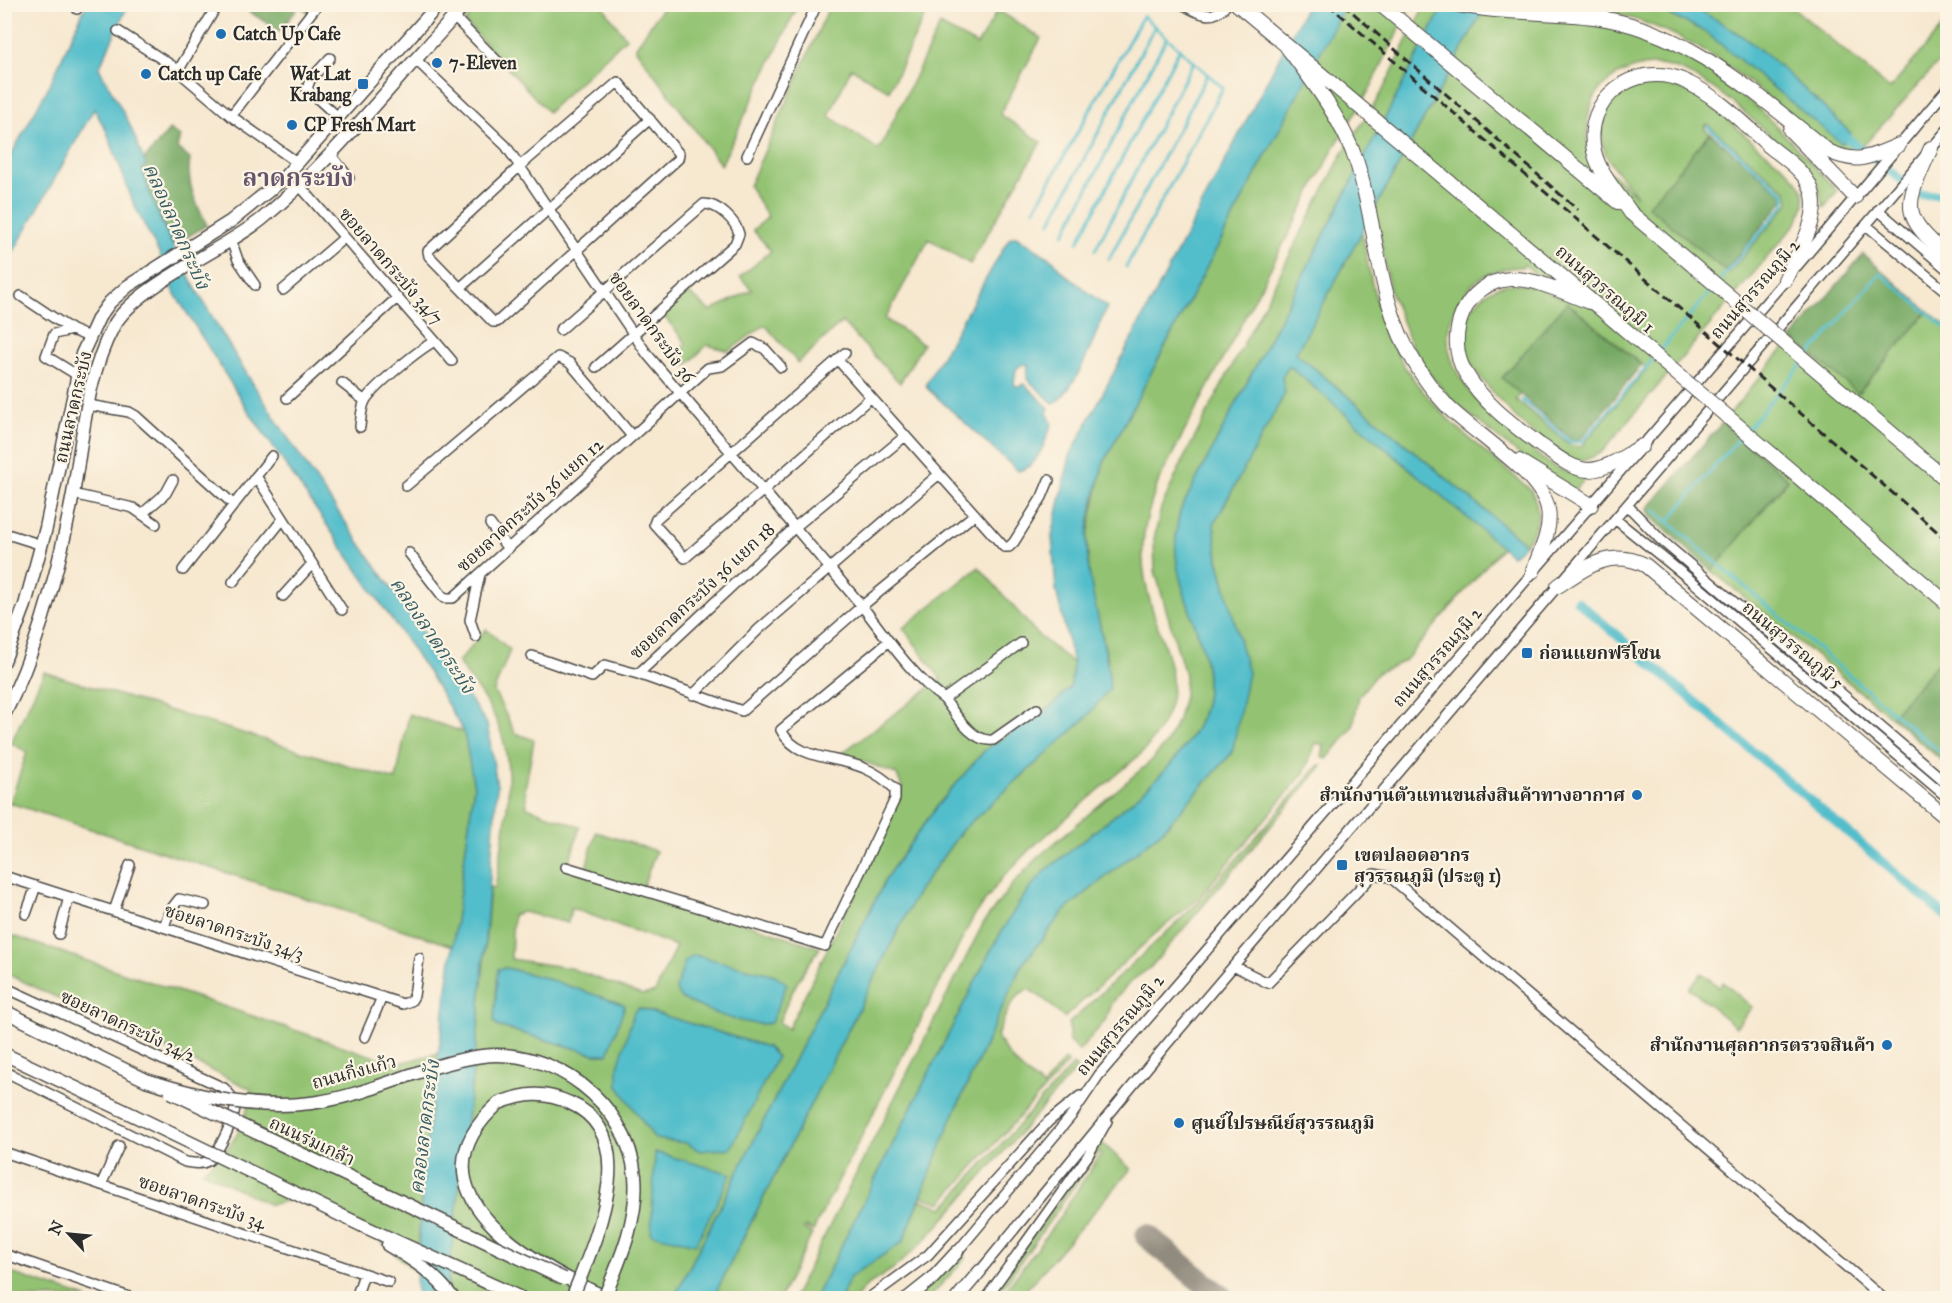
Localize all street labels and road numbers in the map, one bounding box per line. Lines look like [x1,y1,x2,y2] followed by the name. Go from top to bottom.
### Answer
[334,203,448,329] street label: ซอยลาดกระบัง 34/7
[1705,234,1805,344] street label: ถนนสุวรรณภูมิ 2
[1550,240,1659,339] street label: ถนนสุวรรณภูมิ 1
[604,267,700,388] street label: ซอยลาดกระบัง 36
[49,349,97,465] street label: ถนนลาดกระบัง
[452,433,608,577] street label: ซอยลาดกระบัง 36 แยก 12
[625,518,779,664] street label: ซอยลาดกระบัง 36 แยก 18
[1737,596,1848,695] street label: ถนนสุวรรณภูมิ 5
[1387,602,1487,712] street label: ถนนสุวรรณภูมิ 2
[162,899,306,965] street label: ซอยลาดกระบัง 34/3
[1071,970,1170,1081] street label: ถนนสุวรรณภูมิ 2
[57,985,199,1067] street label: ซอยลาดกระบัง 34/2
[309,1048,399,1094] street label: ถนนกิ่งแก้ว
[266,1112,358,1170] street label: ถนนร่มเกล้า
[135,1170,269,1234] street label: ซอยลาดกระบัง 34

